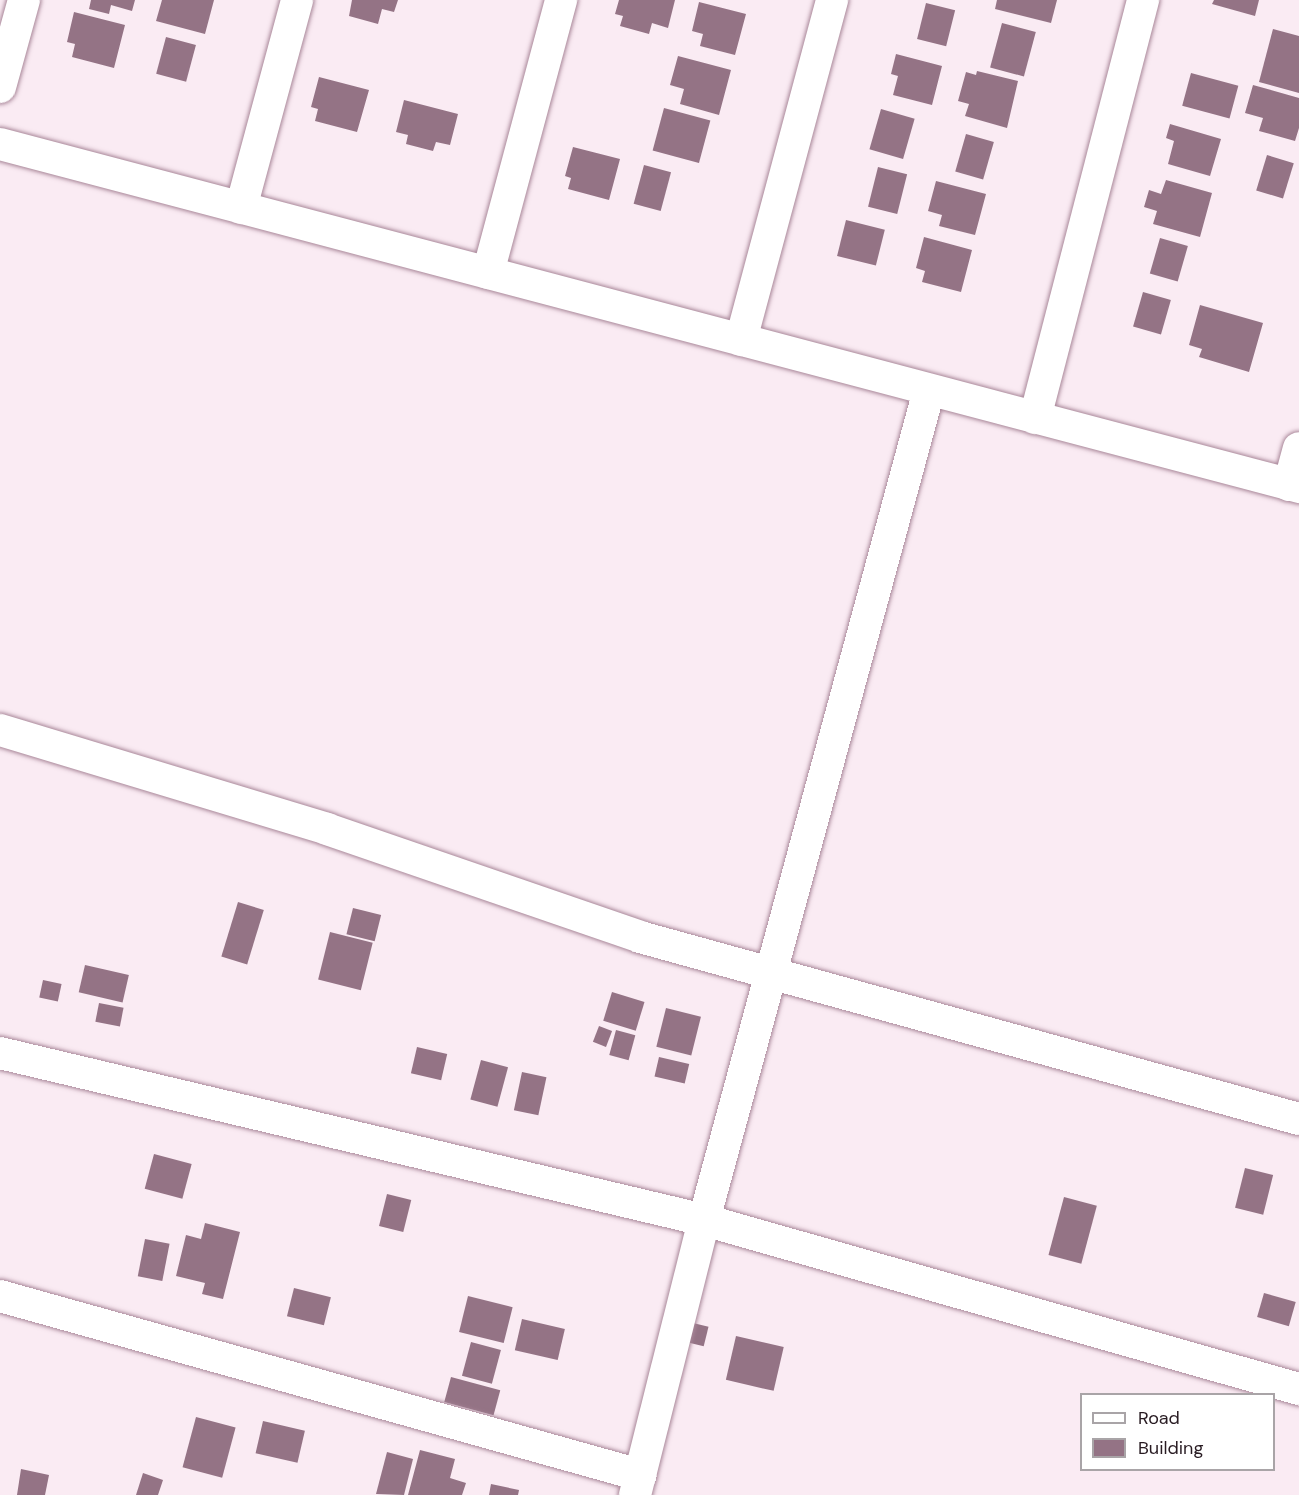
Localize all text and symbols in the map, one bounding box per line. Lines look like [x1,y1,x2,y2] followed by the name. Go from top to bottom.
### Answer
[1080,1393,1275,1471] legend
[1138,1406,1180,1430] text: Road
[1138,1436,1203,1460] text: Building

